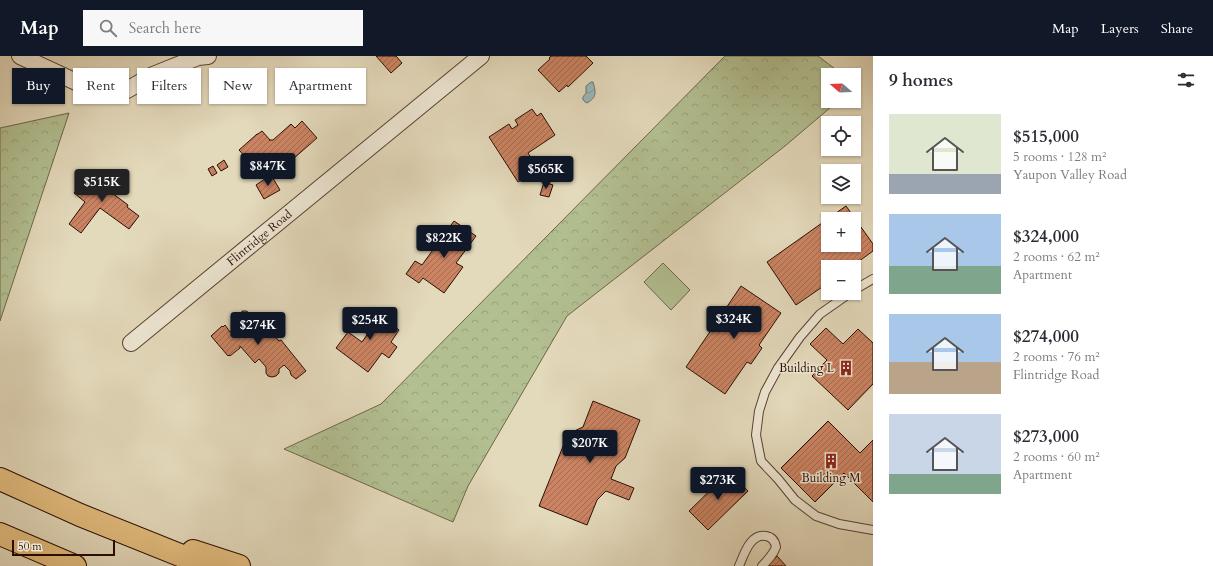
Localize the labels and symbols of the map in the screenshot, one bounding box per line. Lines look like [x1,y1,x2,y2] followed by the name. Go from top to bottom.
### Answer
[821,68,861,108] north arrow
[240,153,296,187] pin: $847K
[518,156,574,190] pin: $565K
[74,169,130,203] pin: $515K
[223,206,296,269] street label: Flintridge Road
[416,225,472,259] pin: $822K
[706,306,762,340] pin: $324K
[342,307,398,341] pin: $254K
[230,312,286,346] pin: $274K
[837,359,855,377] building icon: Building L
[779,360,835,376] place label: Building L
[562,430,618,464] pin: $207K
[822,452,840,470] building icon: Building M
[690,467,746,501] pin: $273K
[801,470,861,486] place label: Building M
[12,538,115,557] scale bar

